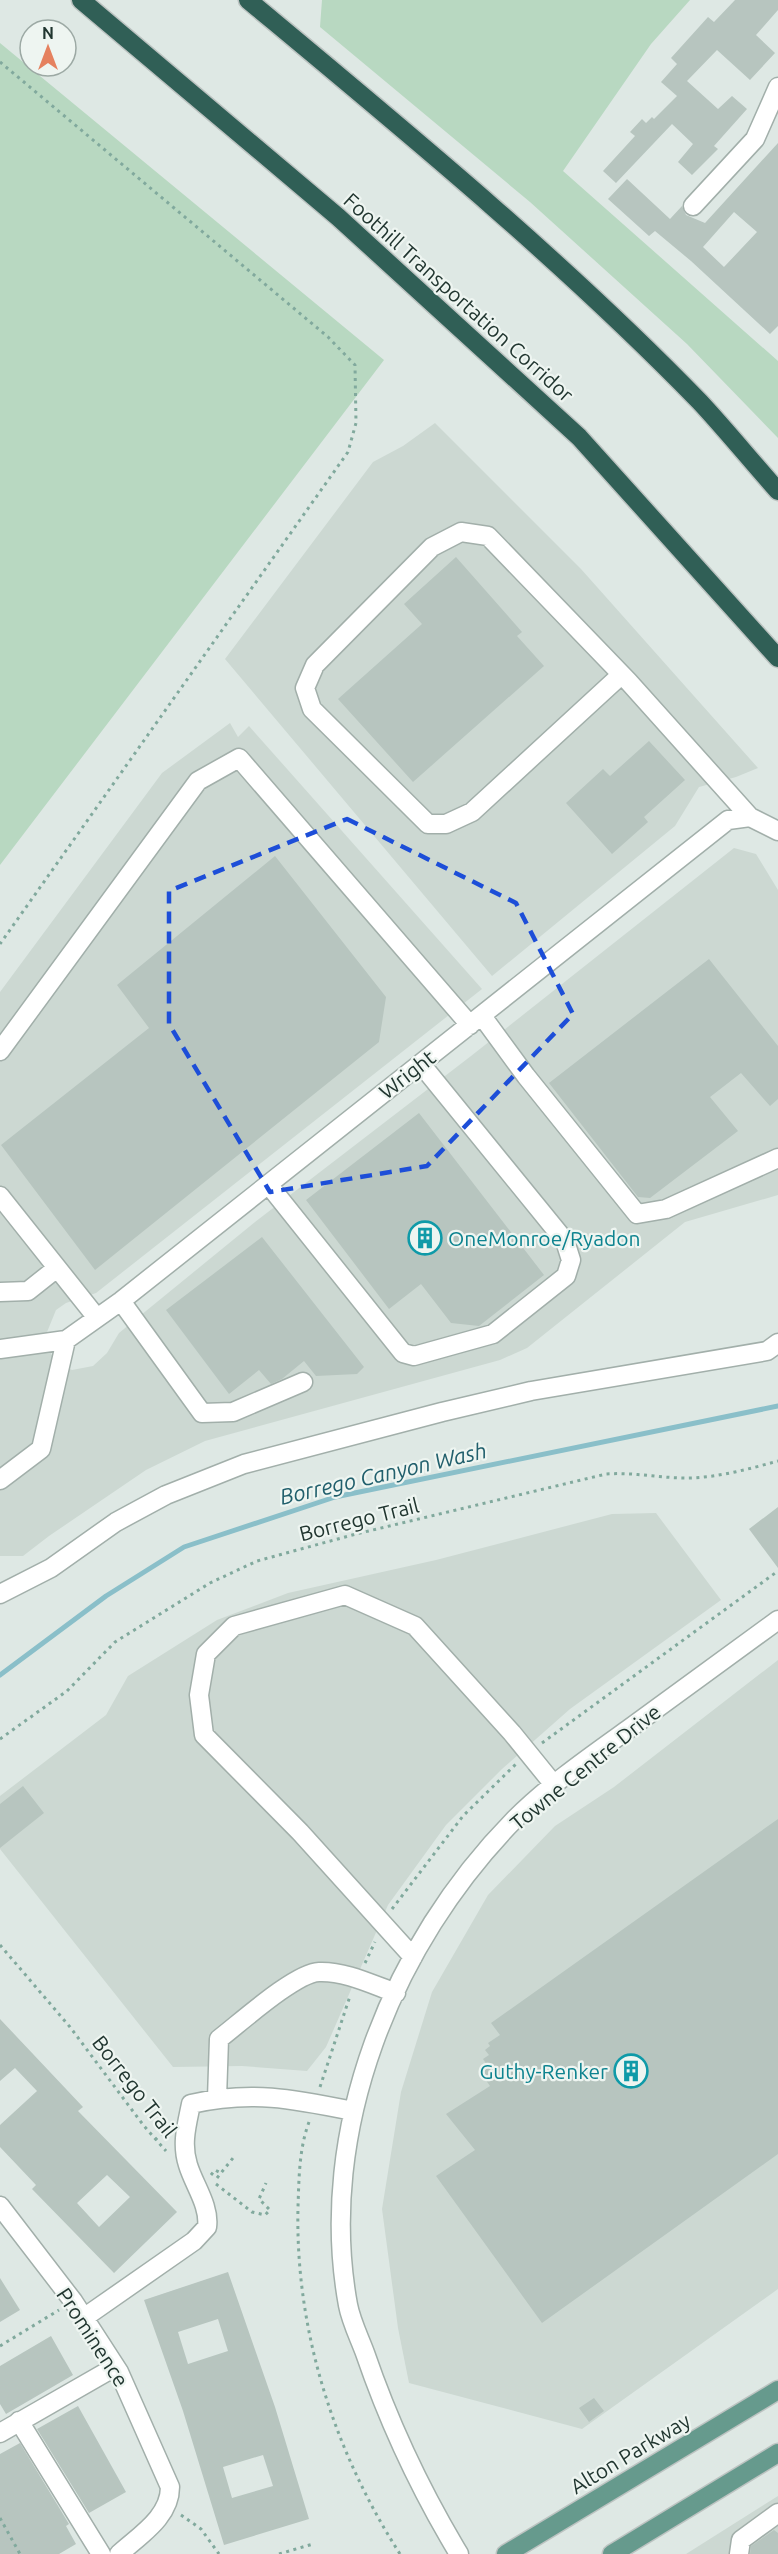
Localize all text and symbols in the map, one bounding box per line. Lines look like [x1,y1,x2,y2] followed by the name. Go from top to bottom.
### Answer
[18,18,78,78] north arrow
[42,24,54,42] text: N
[339,188,579,406] street label: Foothill Transportation Corridor
[374,1045,440,1103] street label: Wright
[407,1220,443,1256] building icon: OneMonroe/Ryadon
[448,1226,641,1250] place label: OneMonroe/Ryadon
[277,1437,489,1509] water label: Borrego Canyon Wash
[297,1493,421,1545] street label: Borrego Trail
[505,1699,665,1835] street label: Towne Centre Drive
[88,2030,182,2142] street label: Borrego Trail
[613,2053,649,2089] building icon: Guthy-Renker
[479,2059,608,2083] place label: Guthy-Renker
[52,2283,134,2391] street label: Prominence
[566,2408,694,2498] street label: Alton Parkway

